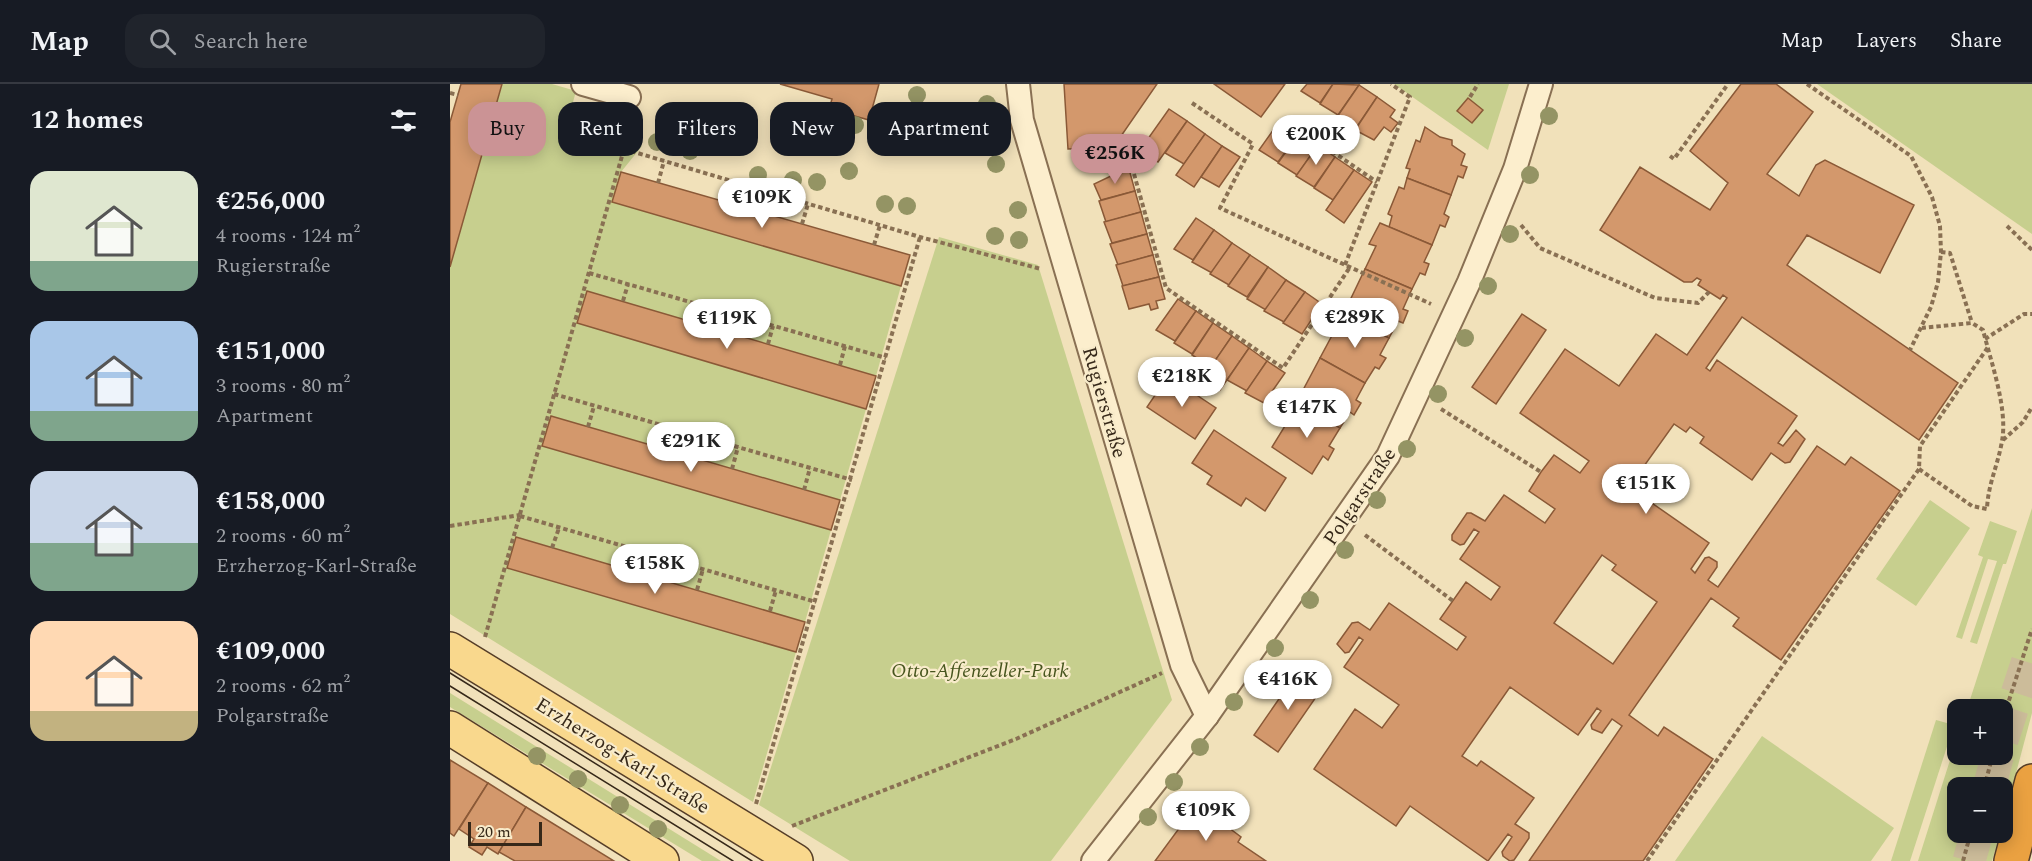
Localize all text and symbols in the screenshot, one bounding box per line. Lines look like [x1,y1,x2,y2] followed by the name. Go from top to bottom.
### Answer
[125,14,545,68] search box
[30,20,89,63] text: Map
[146,25,179,58] icon: search
[194,25,308,58] text: Search here
[1781,25,1823,57] text: Map
[1856,25,1917,57] text: Layers
[1950,25,2002,57] text: Share
[30,100,144,140] text: 12 homes
[468,102,546,156] chip: Buy
[558,102,643,156] chip: Rent
[655,102,758,156] chip: Filters
[770,102,855,156] chip: New
[867,102,1011,156] chip: Apartment
[387,104,420,137] icon: filters
[1274,115,1358,166] pin: €200K
[1286,119,1346,149] text: €200K
[1073,134,1157,185] pin: €256K
[1085,138,1145,168] text: €256K
[720,178,804,229] pin: €109K
[216,181,325,221] text: €256,000
[732,182,792,212] text: €109K
[78,195,150,267] icon: home
[216,221,360,251] text: 4 rooms · 124 m²
[216,251,331,281] text: Rugierstraße
[1313,298,1397,349] pin: €289K
[685,299,769,350] pin: €119K
[1325,302,1385,332] text: €289K
[697,303,757,333] text: €119K
[216,331,325,371] text: €151,000
[1074,343,1134,462] street label: Rugierstraße
[78,345,150,417] icon: home
[1140,357,1224,408] pin: €218K
[1152,361,1212,391] text: €218K
[216,371,350,401] text: 3 rooms · 80 m²
[1265,388,1349,439] pin: €147K
[1277,392,1337,422] text: €147K
[216,401,313,431] text: Apartment
[649,422,733,473] pin: €291K
[661,426,721,456] text: €291K
[1316,441,1404,552] street label: Polgarstraße
[1604,464,1688,515] pin: €151K
[1616,468,1676,498] text: €151K
[216,481,325,521] text: €158,000
[78,495,150,567] icon: home
[216,521,350,551] text: 2 rooms · 60 m²
[613,544,697,595] pin: €158K
[625,548,685,578] text: €158K
[216,551,417,581] text: Erzherzog-Karl-Straße
[216,631,325,671] text: €109,000
[78,645,150,717] icon: home
[891,656,1070,686] park label: Otto-Affenzeller-Park
[1246,660,1330,711] pin: €416K
[1258,664,1318,694] text: €416K
[216,671,350,701] text: 2 rooms · 62 m²
[529,690,716,822] street label: Erzherzog-Karl-Straße
[1947,699,2013,843] map controls
[1947,699,2013,765] button: +
[216,701,329,731] text: Polgarstraße
[1947,777,2013,843] button: −
[1164,791,1248,842] pin: €109K
[1176,795,1236,825] text: €109K
[468,819,542,846] scale bar
[477,820,511,844] text: 20 m

